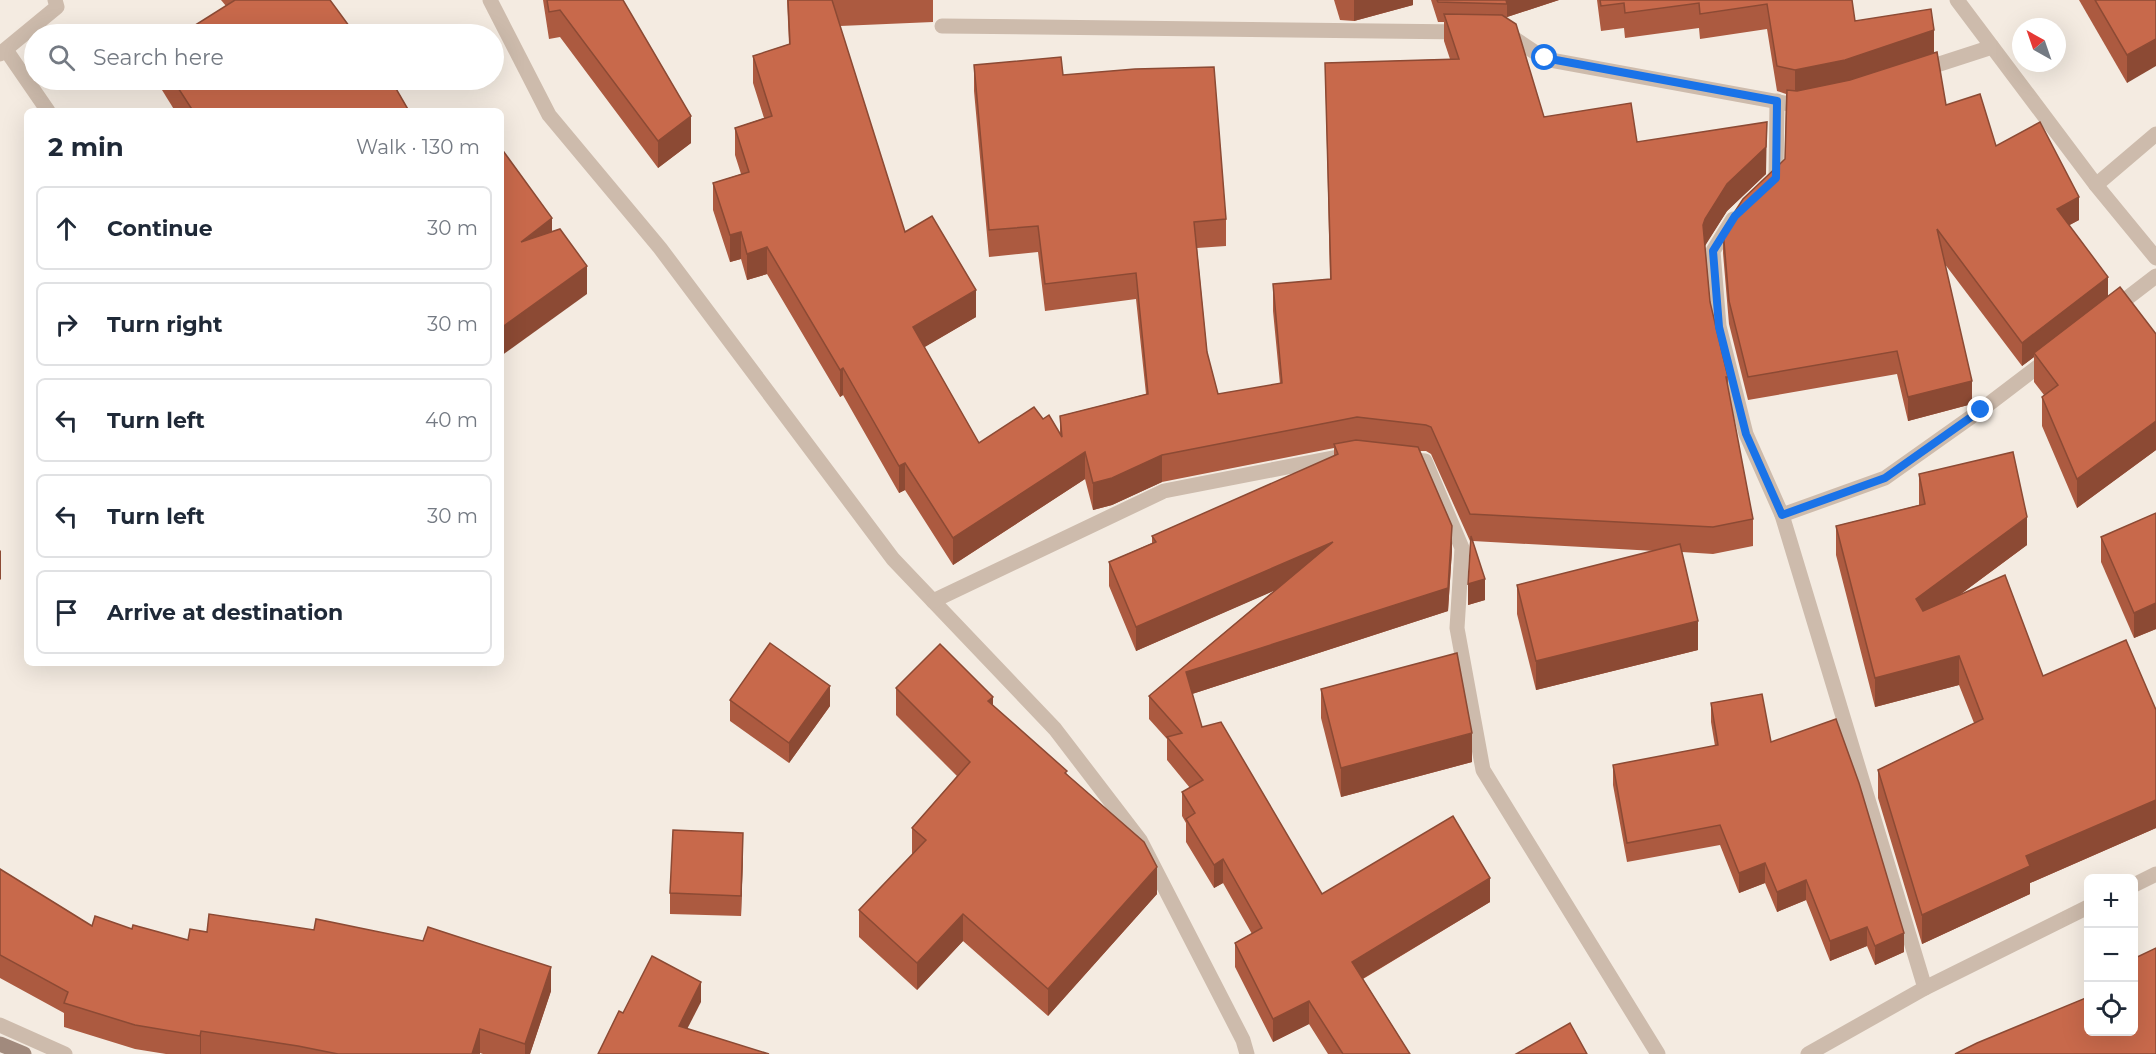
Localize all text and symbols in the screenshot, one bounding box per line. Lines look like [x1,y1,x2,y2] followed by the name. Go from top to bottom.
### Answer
[2012,18,2066,72] north arrow
[24,24,504,90] search box
[45,41,78,74] icon: search
[93,44,224,71] text: Search here
[1531,44,1557,70] route start
[48,131,124,163] text: 2 min
[356,135,480,159] text: Walk · 130 m
[50,212,83,245] icon: ahead
[107,215,213,242] text: Continue
[427,216,478,240] text: 30 m
[50,308,83,341] icon: right
[107,311,222,338] text: Turn right
[427,312,478,336] text: 30 m
[1967,396,1993,422] route end
[50,404,83,437] icon: left
[107,407,205,434] text: Turn left
[425,408,478,432] text: 40 m
[50,500,83,533] icon: left
[107,503,205,530] text: Turn left
[427,504,478,528] text: 30 m
[50,596,83,629] icon: arrive
[107,599,343,626] text: Arrive at destination
[2084,874,2138,1036] map controls
[2084,874,2138,928] button: +
[2084,928,2138,982] button: −
[2084,982,2138,1036] button: locate

